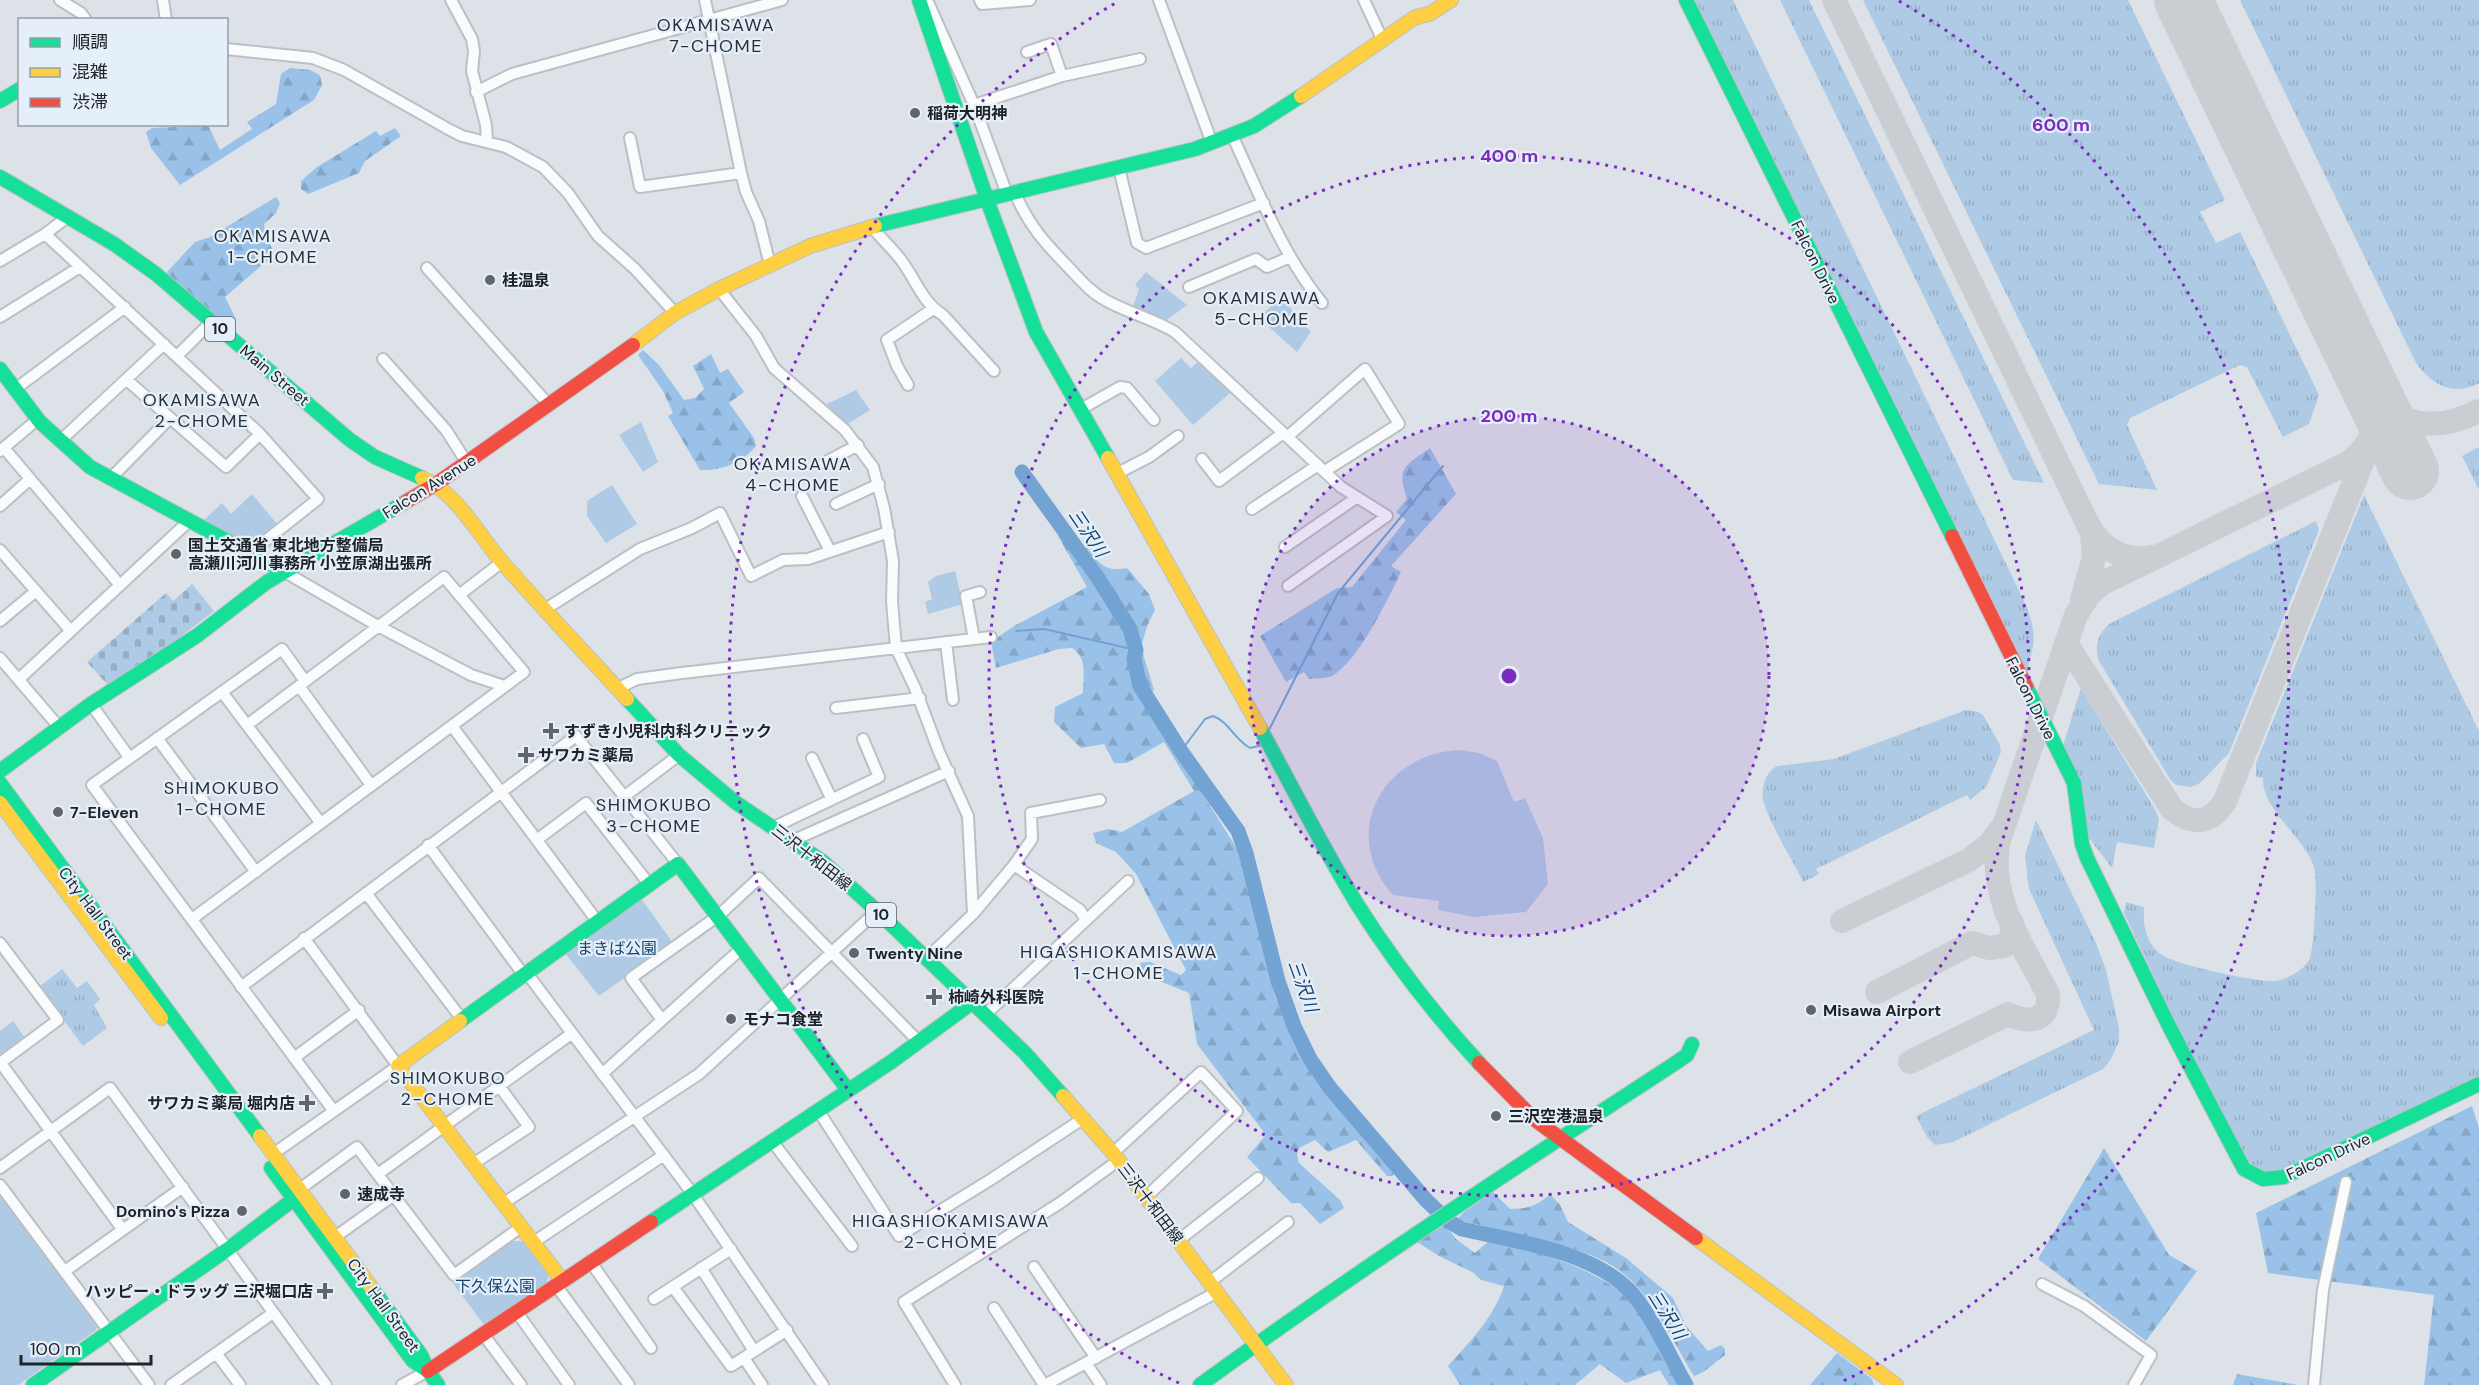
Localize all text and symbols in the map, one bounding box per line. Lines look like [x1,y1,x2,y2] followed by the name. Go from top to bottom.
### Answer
[657,13,775,58] district label: OKAMISAWA 7-CHOME
[18,18,228,126] legend
[72,30,108,54] text: 順調
[72,60,108,84] text: 混雑
[72,90,108,114] text: 渋滞
[927,103,1007,124] place label: 稲荷大明神
[908,106,922,120] marker: 稲荷大明神
[2032,113,2090,137] text: 600 m
[1480,144,1538,168] text: 400 m
[1786,217,1845,307] street label: Falcon Drive
[214,224,332,269] district label: OKAMISAWA 1-CHOME
[502,270,550,291] place label: 桂温泉
[483,273,497,287] marker: 桂温泉
[1203,286,1321,331] district label: OKAMISAWA 5-CHOME
[205,317,235,341] road number: 10
[235,340,314,411] street label: Main Street
[143,388,261,433] district label: OKAMISAWA 2-CHOME
[1481,404,1537,428] text: 200 m
[378,449,480,524] street label: Falcon Avenue
[734,452,852,497] district label: OKAMISAWA 4-CHOME
[1063,504,1114,564] water label: 三沢川
[188,535,432,574] place label: 国土交通省 東北地方整備局 高瀬川河川事務所 小笠原湖出張所
[169,547,183,561] marker: 国土交通省 東北地方整備局 高瀬川河川事務所 小笠原湖出張所
[2001,653,2060,743] street label: Falcon Drive
[1499,666,1519,686] centre of rings
[564,721,772,742] place label: すずき小児科内科クリニック
[542,722,560,740] marker: すずき小児科内科クリニック
[538,745,634,766] place label: サワカミ薬局
[519,748,533,762] marker: サワカミ薬局
[164,776,280,821] district label: SHIMOKUBO 1-CHOME
[596,793,712,838] district label: SHIMOKUBO 3-CHOME
[70,802,139,823] place label: 7-Eleven
[51,805,65,819] marker: 7-Eleven
[767,820,856,895] street label: 三沢十和田線
[54,863,137,964] street label: City Hall Street
[866,903,896,927] road number: 10
[577,938,657,959] park label: まきば公園
[1020,940,1218,985] district label: HIGASHIOKAMISAWA 1-CHOME
[866,943,963,964] place label: Twenty Nine
[847,946,861,960] marker: Twenty Nine
[1282,957,1324,1017] water label: 三沢川
[948,987,1044,1008] place label: 柿崎外科医院
[925,988,943,1006] marker: 柿崎外科医院
[1823,1000,1941,1021] place label: Misawa Airport
[1804,1003,1818,1017] marker: Misawa Airport
[743,1009,823,1030] place label: モナコ食堂
[724,1012,738,1026] marker: モナコ食堂
[390,1066,506,1111] district label: SHIMOKUBO 2-CHOME
[147,1093,295,1114] place label: サワカミ薬局 堀内店
[300,1096,314,1110] marker: サワカミ薬局 堀内店
[1508,1106,1604,1127] place label: 三沢空港温泉
[1489,1109,1503,1123] marker: 三沢空港温泉
[2283,1128,2374,1185] street label: Falcon Drive
[1113,1159,1188,1248] street label: 三沢十和田線
[357,1184,405,1205] place label: 速成寺
[338,1187,352,1201] marker: 速成寺
[116,1201,230,1222] place label: Domino's Pizza
[235,1204,249,1218] marker: Domino's Pizza
[852,1209,1050,1254] district label: HIGASHIOKAMISAWA 2-CHOME
[342,1254,425,1356] street label: City Hall Street
[455,1276,535,1297] park label: 下久保公園
[85,1281,313,1302] place label: ハッピー・ドラッグ 三沢堀口店
[318,1284,332,1298] marker: ハッピー・ドラッグ 三沢堀口店
[1643,1286,1693,1346] water label: 三沢川
[21,1328,152,1366] scale bar
[30,1337,81,1361] text: 100 m

